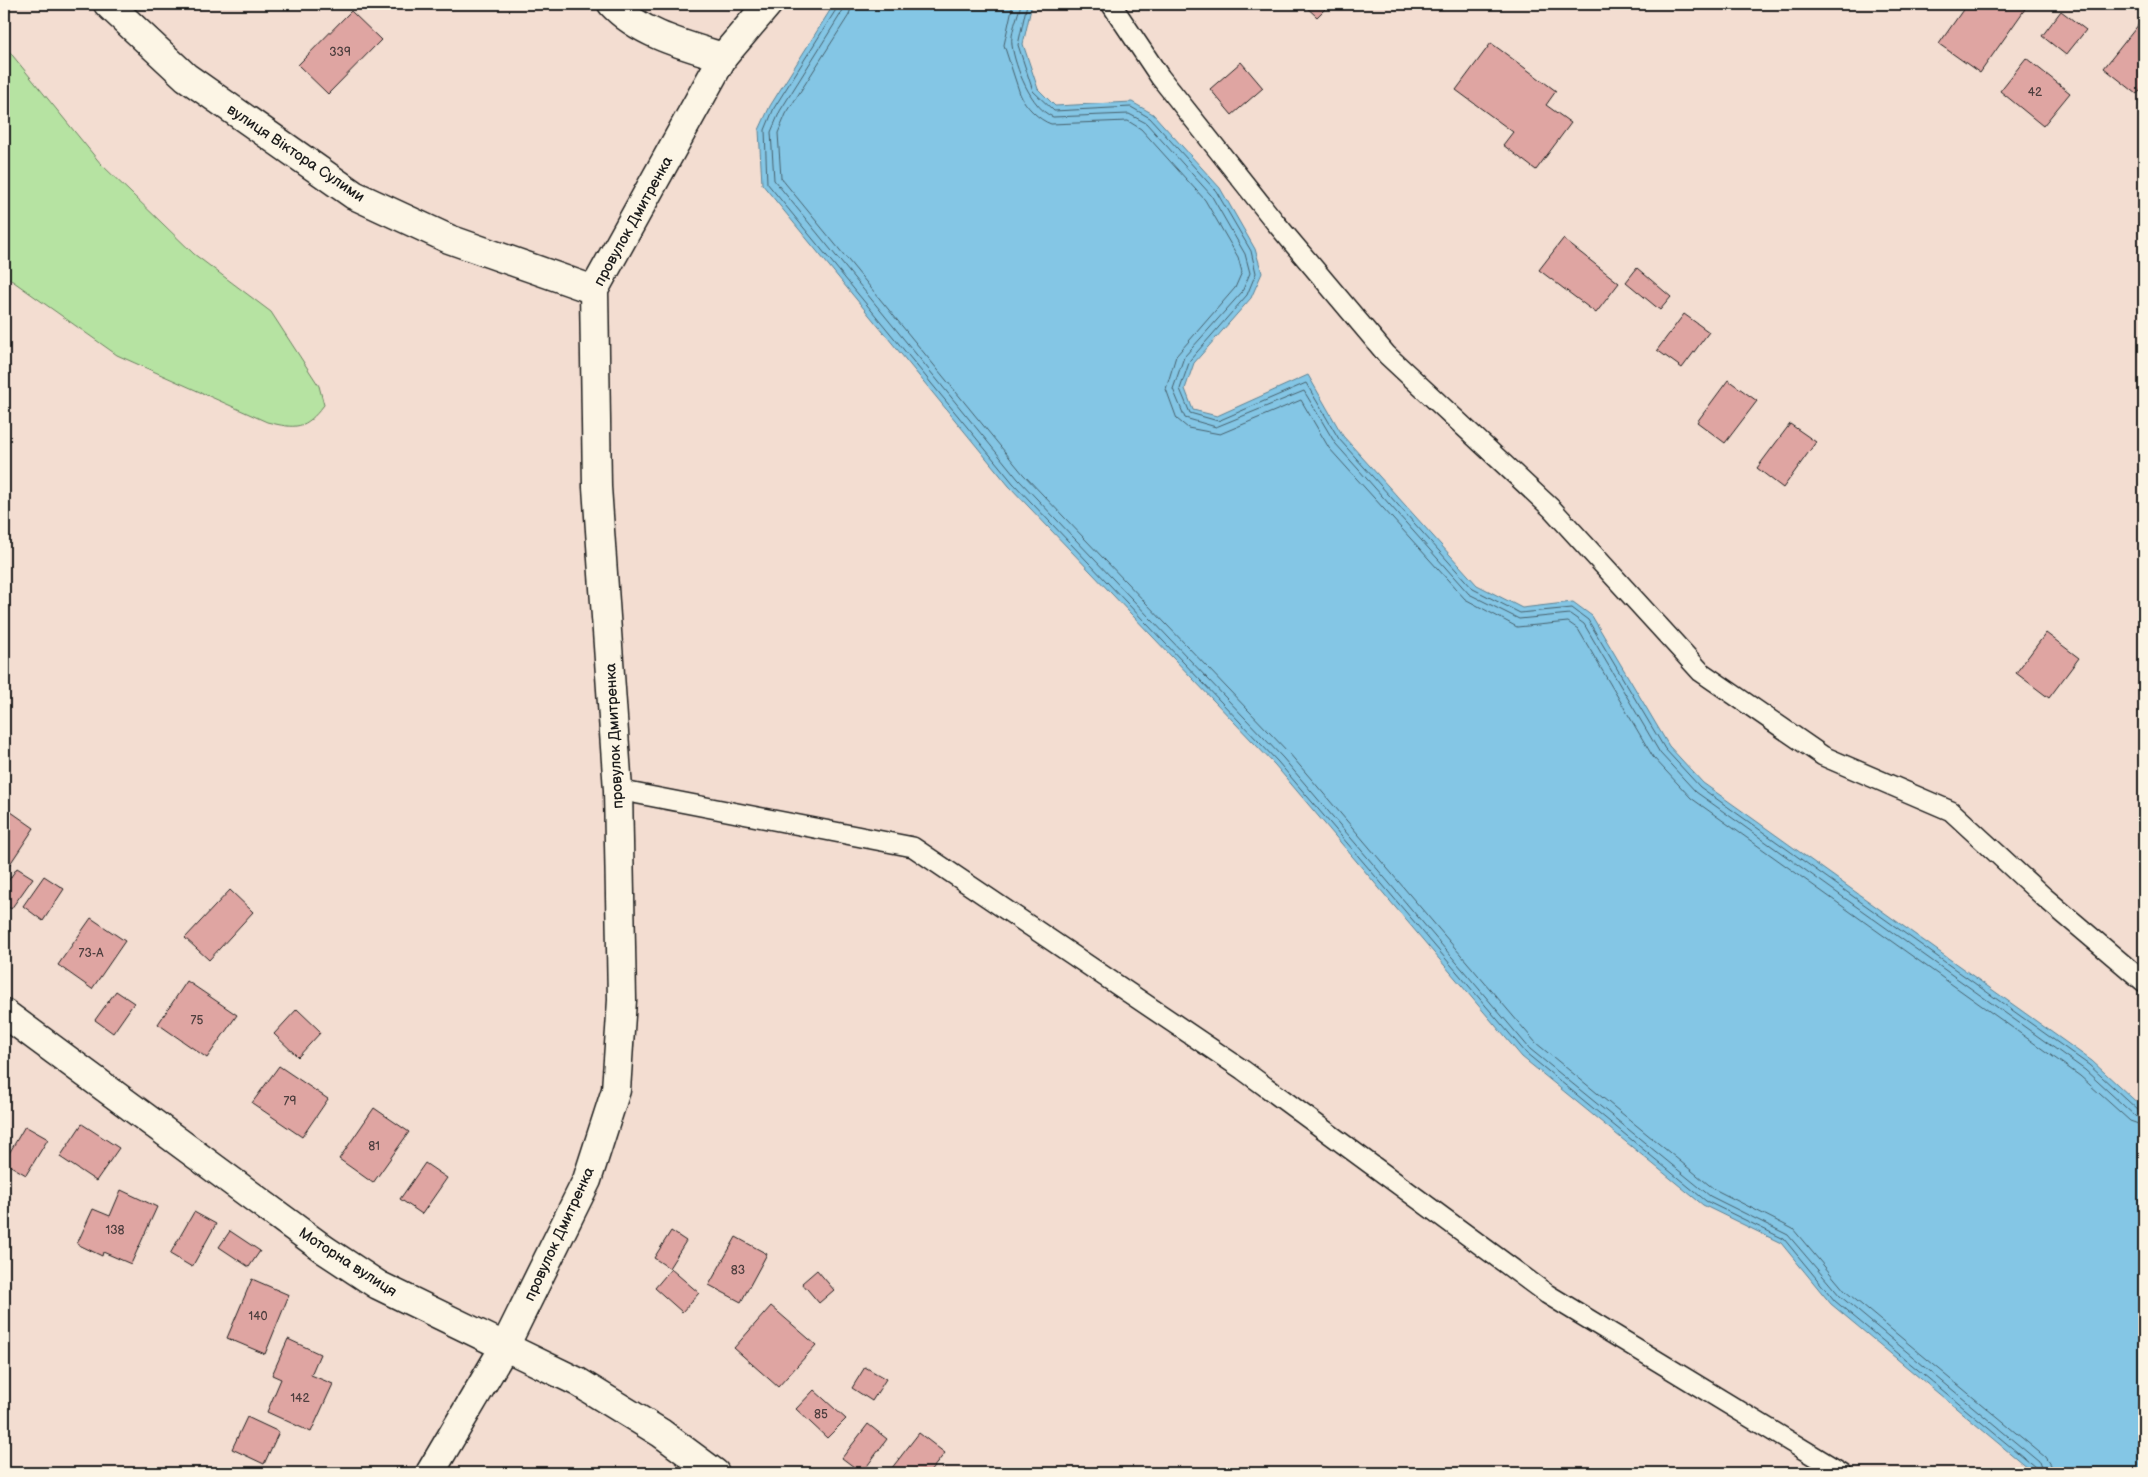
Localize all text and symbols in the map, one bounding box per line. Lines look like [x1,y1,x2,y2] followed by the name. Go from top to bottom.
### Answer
[329,45,351,60] house number: 339
[2028,85,2042,100] house number: 42
[223,100,368,207] street label: вулиця Віктора Сулими
[590,153,677,290] street label: провулок Дмитренка
[601,663,628,809] street label: провулок Дмитренка
[79,946,104,961] house number: 73-А
[191,1013,204,1028] house number: 75
[284,1094,296,1109] house number: 79
[368,1139,380,1154] house number: 81
[520,1164,599,1304] street label: провулок Дмитренка
[105,1223,125,1238] house number: 138
[295,1224,400,1301] street label: Моторна вулиця
[731,1263,745,1278] house number: 83
[248,1309,268,1324] house number: 140
[290,1391,310,1406] house number: 142
[814,1407,828,1422] house number: 85

